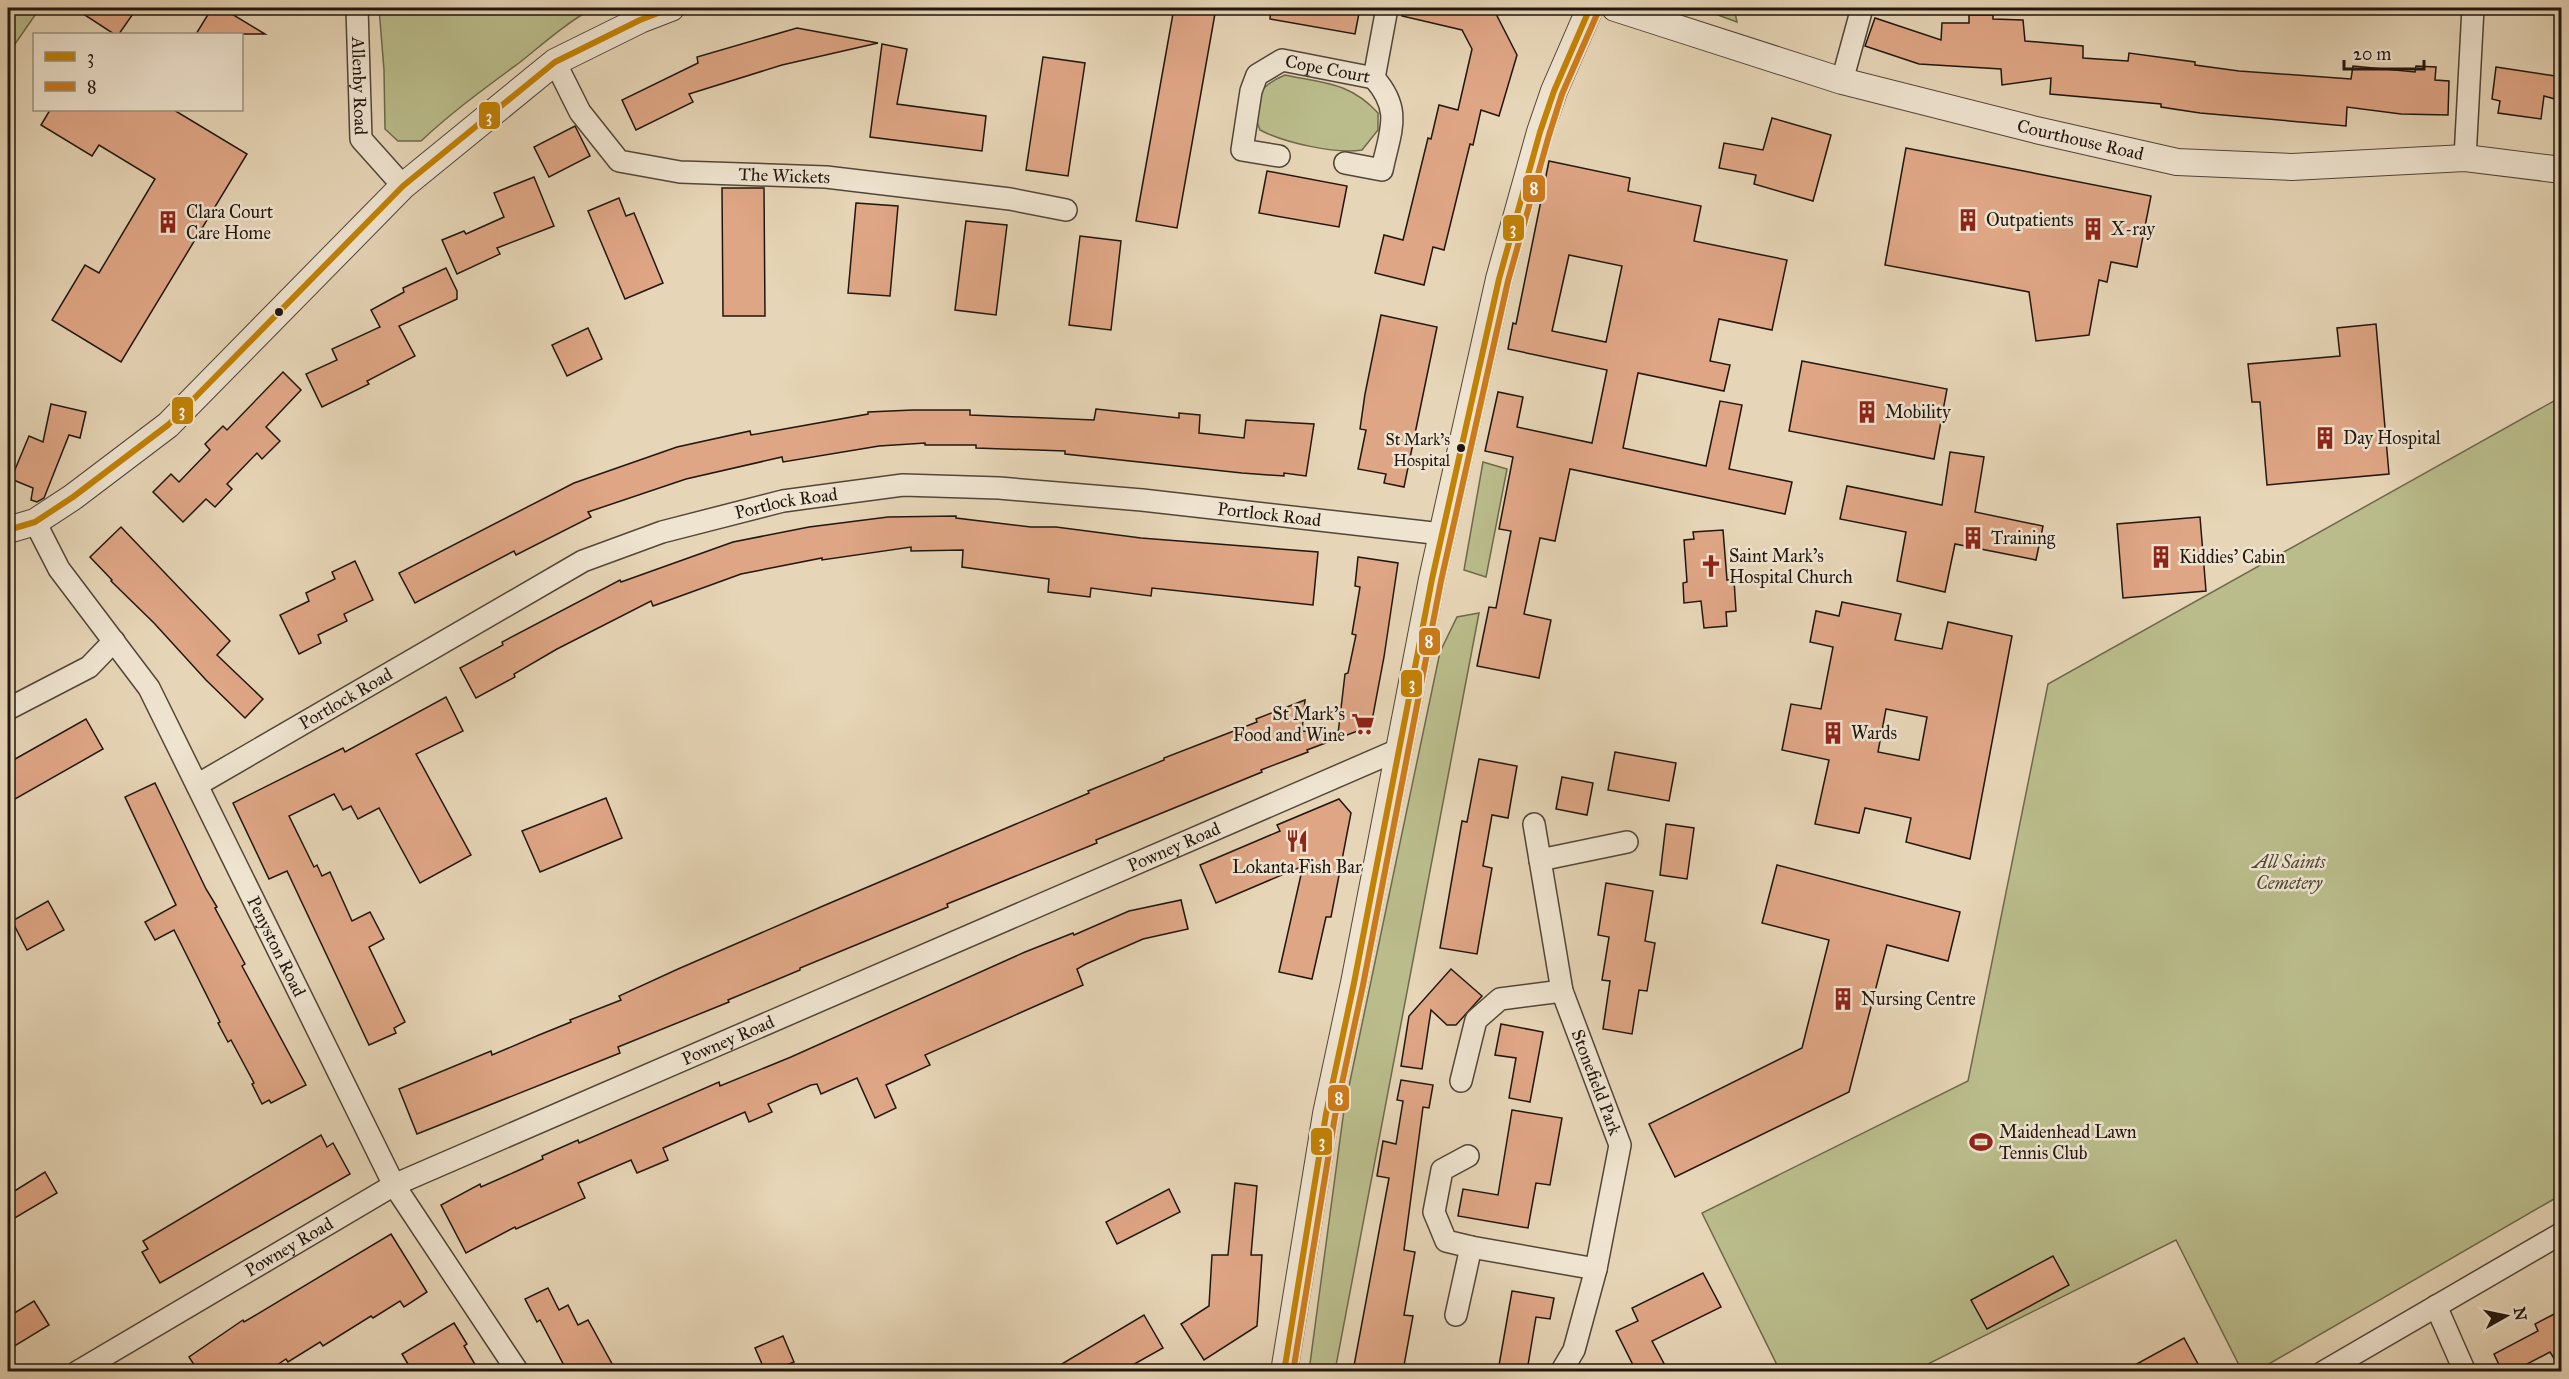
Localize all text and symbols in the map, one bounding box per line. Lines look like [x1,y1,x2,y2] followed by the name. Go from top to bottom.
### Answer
[33,33,243,111] legend
[2344,33,2424,71] scale bar
[347,36,372,135] street label: Allenby Road
[2353,43,2391,65] text: 20 m
[87,46,94,68] text: 3
[1283,50,1373,88] street label: Cope Court
[87,76,97,98] text: 8
[478,101,501,130] line badge: 3
[486,107,492,127] text: 3
[2015,115,2146,165] street label: Courthouse Road
[738,163,832,188] street label: The Wickets
[1522,174,1546,203] line badge: 8
[1530,179,1538,198] text: 8
[186,201,274,244] place label: Clara Court Care Home
[1955,207,1981,233] building icon: Outpatients
[155,209,181,235] building icon: Clara Court Care Home
[1986,209,2074,231] place label: Outpatients
[1502,214,1525,242] line badge: 3
[2080,216,2106,242] building icon: X-ray
[2111,218,2155,240] place label: X-ray
[1510,219,1516,239] text: 3
[273,306,285,318] unlabelled marker
[171,396,194,425] line badge: 3
[1854,399,1880,425] building icon: Mobility
[179,401,185,421] text: 3
[1885,401,1951,423] place label: Mobility
[2312,425,2338,451] building icon: Day Hospital
[2343,427,2441,449] place label: Day Hospital
[1385,430,1451,470] place label: St Mark's Hospital
[1455,442,1467,454] marker: St Mark's Hospital
[732,483,839,524] street label: Portlock Road
[1216,498,1322,531] street label: Portlock Road
[1960,525,1986,551] building icon: Training
[1991,527,2056,550] place label: Training
[2148,544,2174,570] building icon: Kiddies' Cabin
[1729,545,1853,588] place label: Saint Mark's Hospital Church
[2179,546,2286,568] place label: Kiddies' Cabin
[1698,553,1724,579] church icon: Saint Mark's Hospital Church
[1418,627,1441,656] line badge: 8
[1425,632,1433,651] text: 8
[295,663,396,734] street label: Portlock Road
[1400,669,1423,698] line badge: 3
[1409,674,1415,694] text: 3
[1233,703,1345,746] place label: St Mark's Food and Wine
[1350,711,1376,737] supermarket icon: St Mark's Food and Wine
[1820,720,1846,746] building icon: Wards
[1851,722,1897,744] place label: Wards
[1124,817,1224,877] street label: Powney Road
[1284,828,1310,854] restaurant icon: Lokanta Fish Bar
[2251,851,2326,894] park label: All Saints Cemetery
[1232,856,1362,878] place label: Lokanta Fish Bar
[242,892,310,1000] street label: Penyston Road
[1830,986,1856,1012] building icon: Nursing Centre
[1861,988,1976,1011] place label: Nursing Centre
[678,1011,778,1070] street label: Powney Road
[1566,1026,1627,1139] street label: Stonefield Park
[1327,1084,1350,1112] line badge: 8
[1335,1089,1343,1108] text: 8
[1999,1121,2137,1164] place label: Maidenhead Lawn Tennis Club
[1310,1127,1333,1156] line badge: 3
[1968,1129,1994,1155] sports icon: Maidenhead Lawn Tennis Club
[1319,1132,1325,1152] text: 3
[241,1212,337,1282] street label: Powney Road
[2476,1286,2536,1346] north arrow
[2510,1306,2531,1322] text: N

